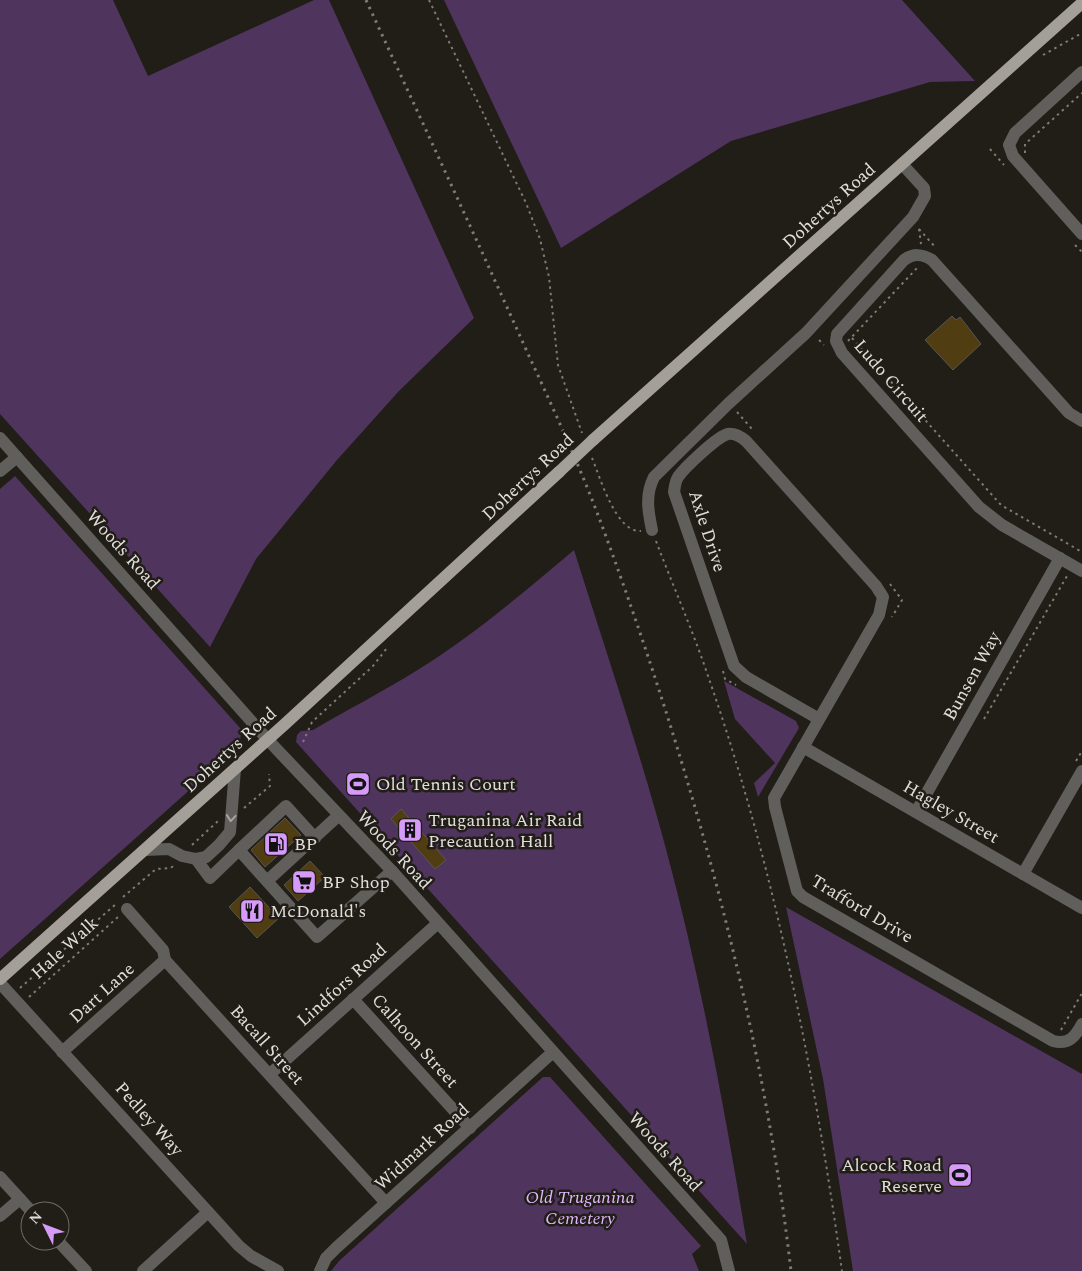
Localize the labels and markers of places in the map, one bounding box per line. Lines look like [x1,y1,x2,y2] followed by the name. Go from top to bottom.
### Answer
[345,771,371,797] sports icon: Old Tennis Court
[376,771,516,798] place label: Old Tennis Court
[428,807,582,855] place label: Truganina Air Raid Precaution Hall
[397,817,423,843] building icon: Truganina Air Raid Precaution Hall
[263,831,289,857] fuel station icon: BP
[294,831,317,858] place label: BP
[291,869,317,895] supermarket icon: BP Shop
[322,869,390,896] place label: BP Shop
[239,898,265,924] restaurant icon: McDonald's
[270,898,366,925] place label: McDonald's
[841,1152,942,1200] place label: Alcock Road Reserve
[947,1162,973,1188] sports icon: Alcock Road Reserve

